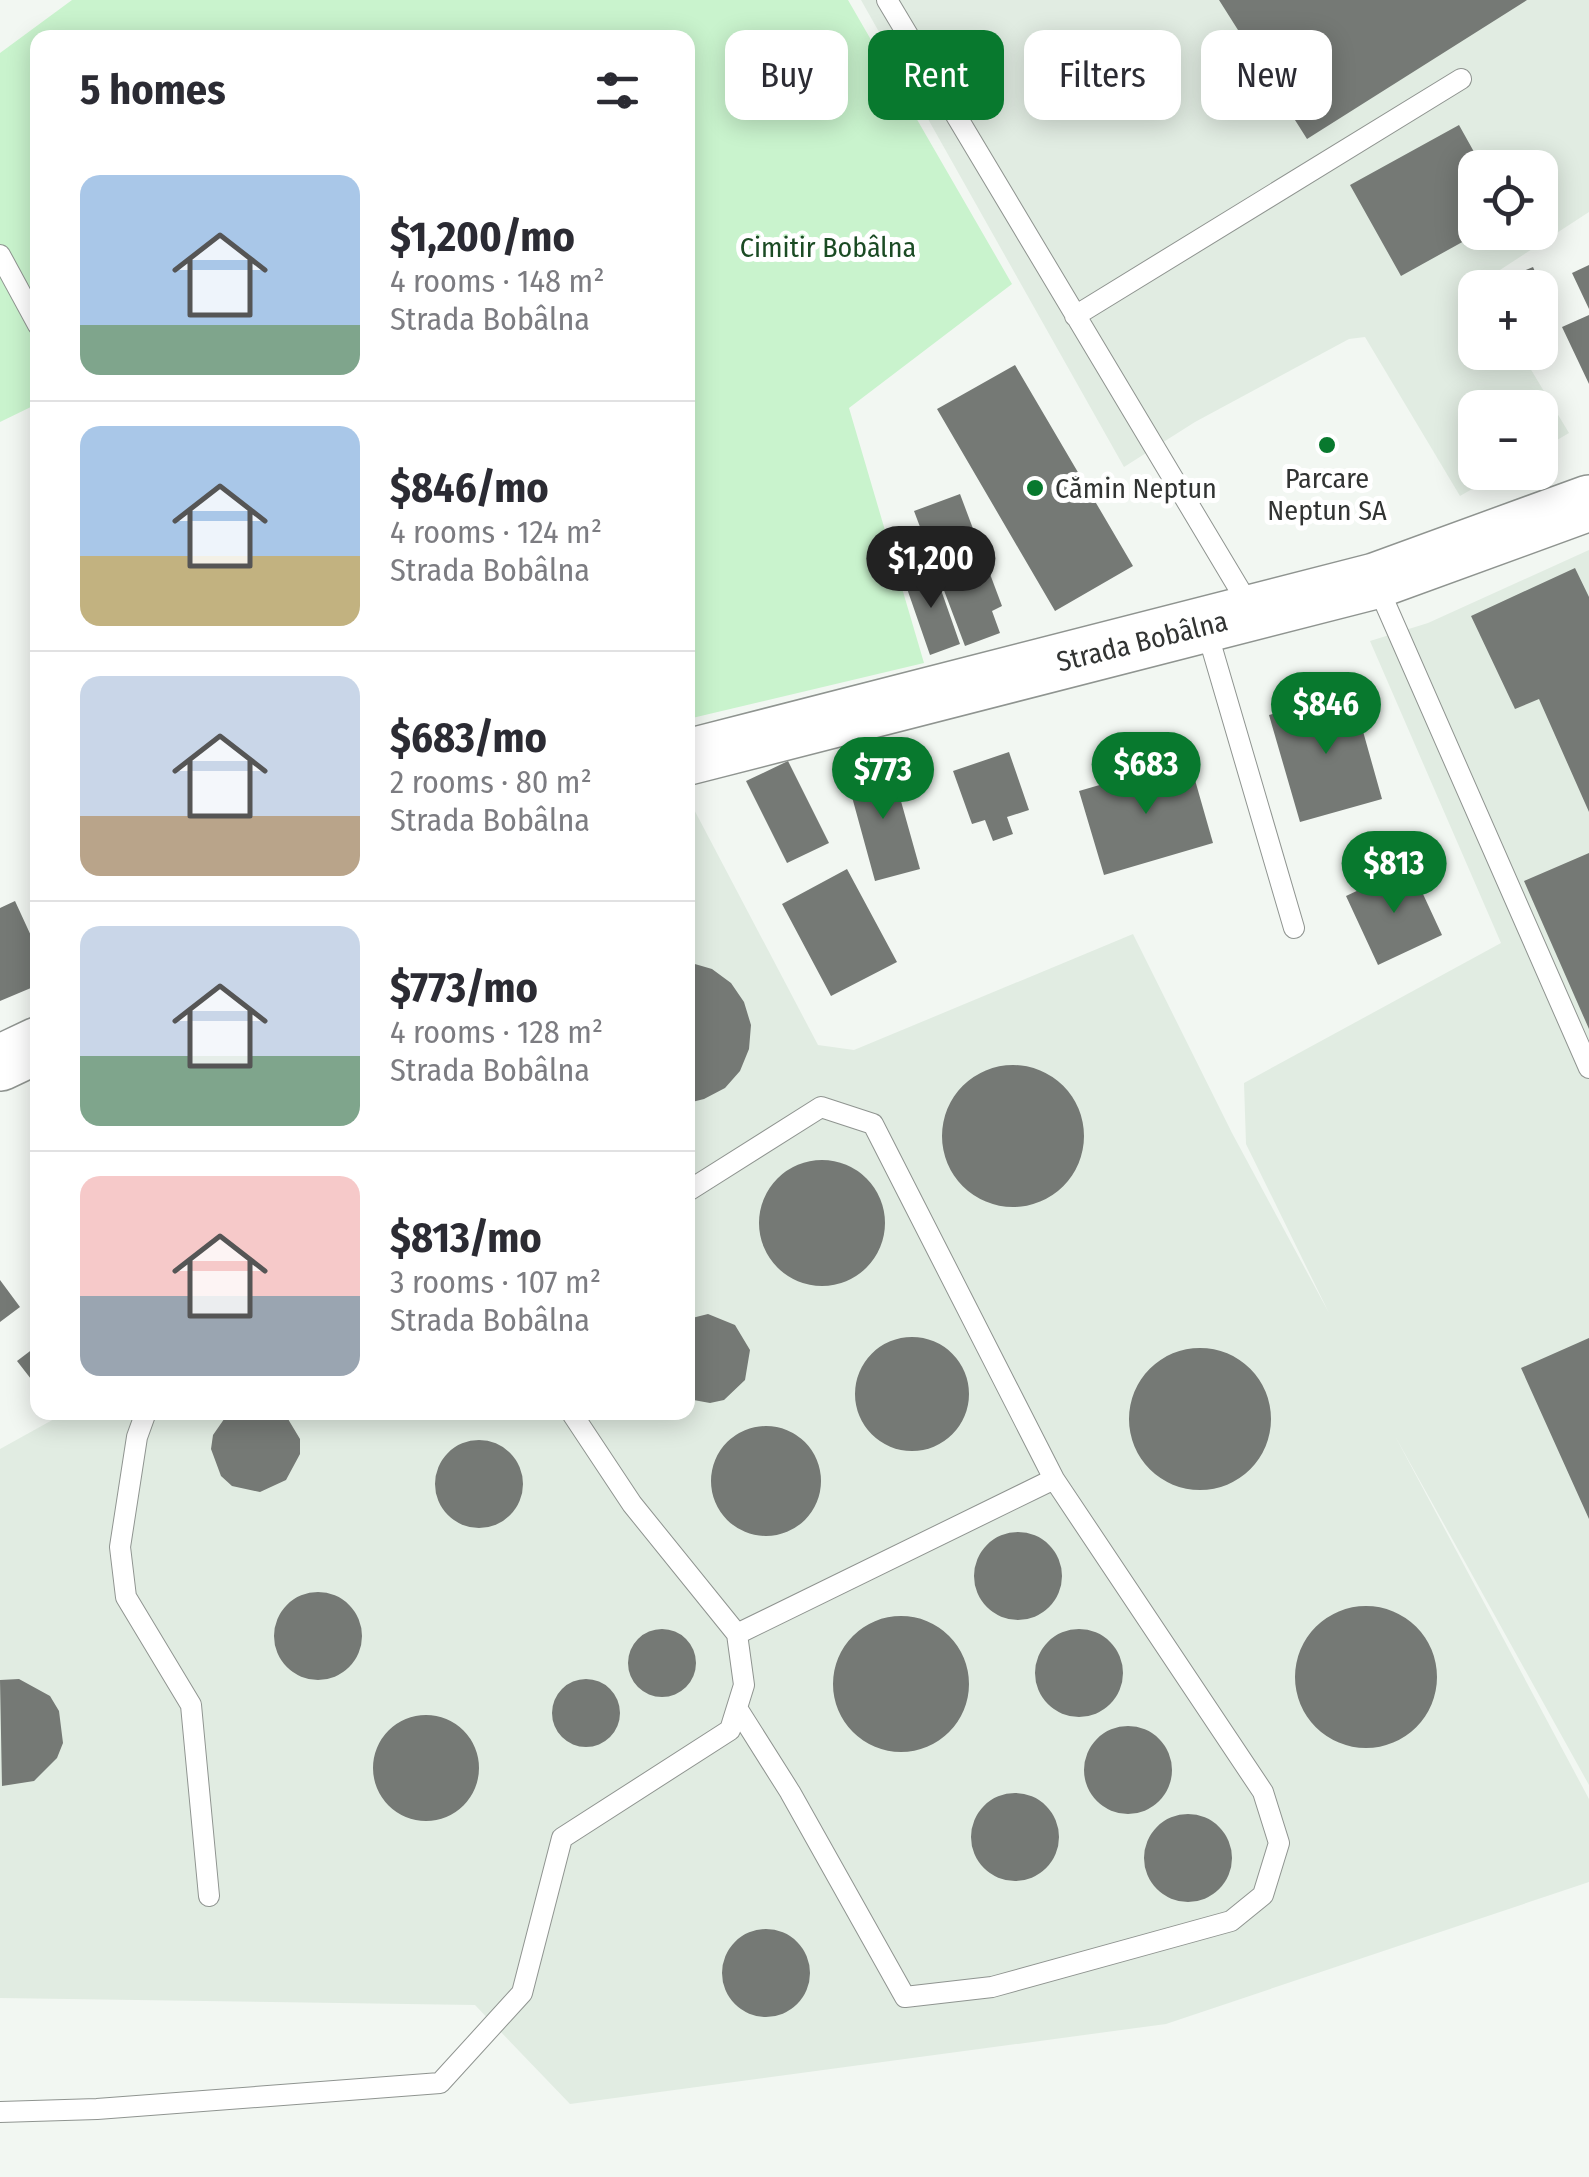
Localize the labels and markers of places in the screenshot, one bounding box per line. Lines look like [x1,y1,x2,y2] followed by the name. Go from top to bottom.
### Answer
[1316,434,1338,456] marker: Parcare Neptun SA
[1267,462,1387,527] place label: Parcare Neptun SA
[1055,472,1217,505] place label: Cămin Neptun
[1024,477,1046,499] marker: Cămin Neptun
[850,526,1012,611] pin: $1,200
[1267,672,1385,757] pin: $846
[1087,732,1205,817] pin: $683
[824,737,942,822] pin: $773
[1335,831,1453,916] pin: $813

